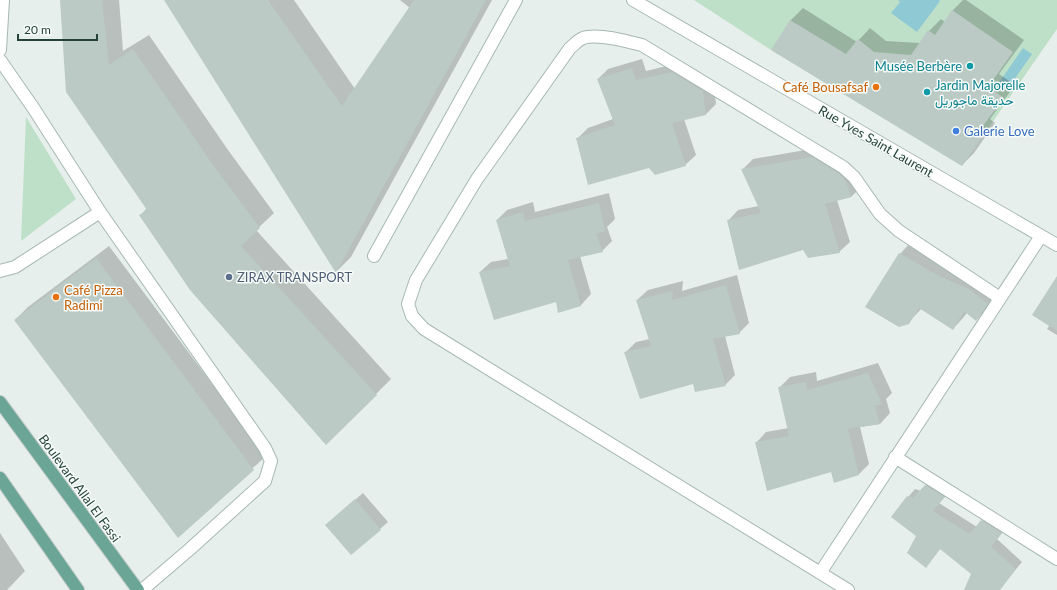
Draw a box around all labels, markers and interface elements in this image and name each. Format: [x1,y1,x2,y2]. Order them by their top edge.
scale bar [18,16,97,42]
text: 20 m [24,22,51,37]
place label: Musée Berbère [875,58,962,74]
marker: Musée Berbère [965,61,975,71]
place label: Jardin Majorelle حديقة ماجوريل [935,77,1025,109]
place label: Café Bousafsaf [782,79,868,95]
marker: Café Bousafsaf [871,82,881,92]
marker: Jardin Majorelle حديقة ماجوريل [922,87,932,97]
street label: Rue Yves Saint Laurent [816,102,936,181]
place label: Galerie Love [964,123,1035,139]
marker: Galerie Love [951,126,961,136]
place label: ZIRAX TRANSPORT [237,269,352,285]
marker: ZIRAX TRANSPORT [224,272,234,282]
place label: Café Pizza Radimi [64,282,123,313]
marker: Café Pizza Radimi [51,292,61,302]
street label: Boulevard Allal El Fassi [36,431,124,545]

